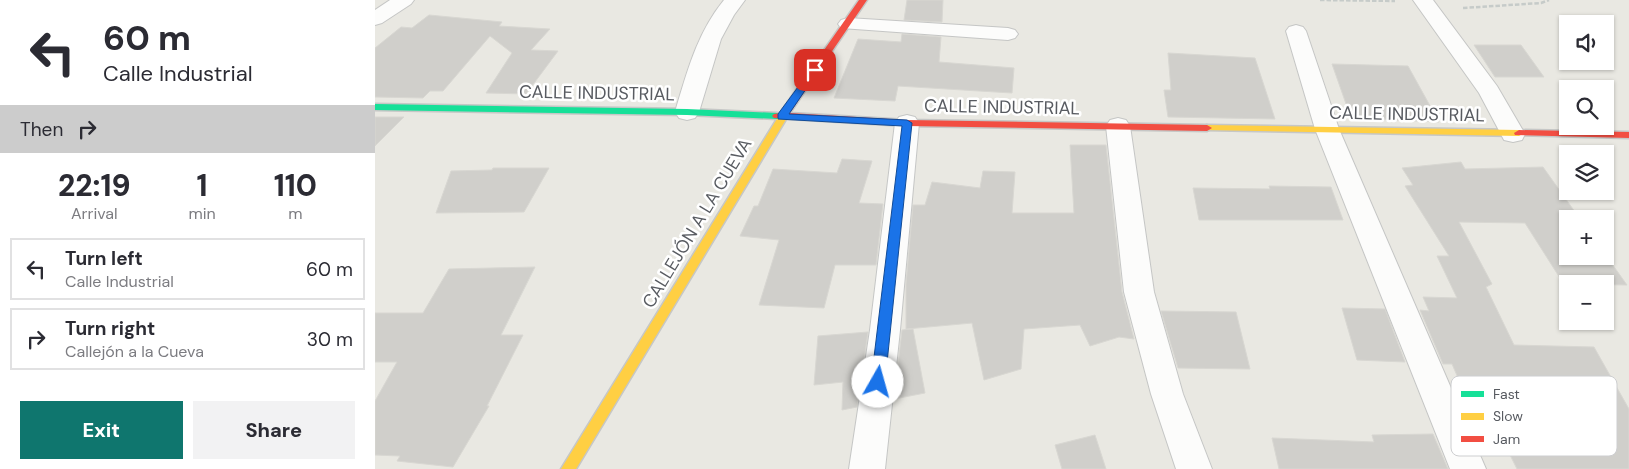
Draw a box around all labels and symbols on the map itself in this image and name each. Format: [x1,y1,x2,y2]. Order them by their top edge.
pin [794,49,836,91]
street label: CALLE INDUSTRIAL [519,80,675,106]
street label: CALLE INDUSTRIAL [924,94,1080,120]
street label: CALLE INDUSTRIAL [1329,101,1485,127]
street label: CALLEJÓN A LA CUEVA [637,134,757,312]
position arrow [851,355,903,407]
legend [1451,376,1617,456]
text: Fast [1493,385,1520,403]
text: Slow [1493,407,1523,425]
text: Jam [1493,430,1520,448]

